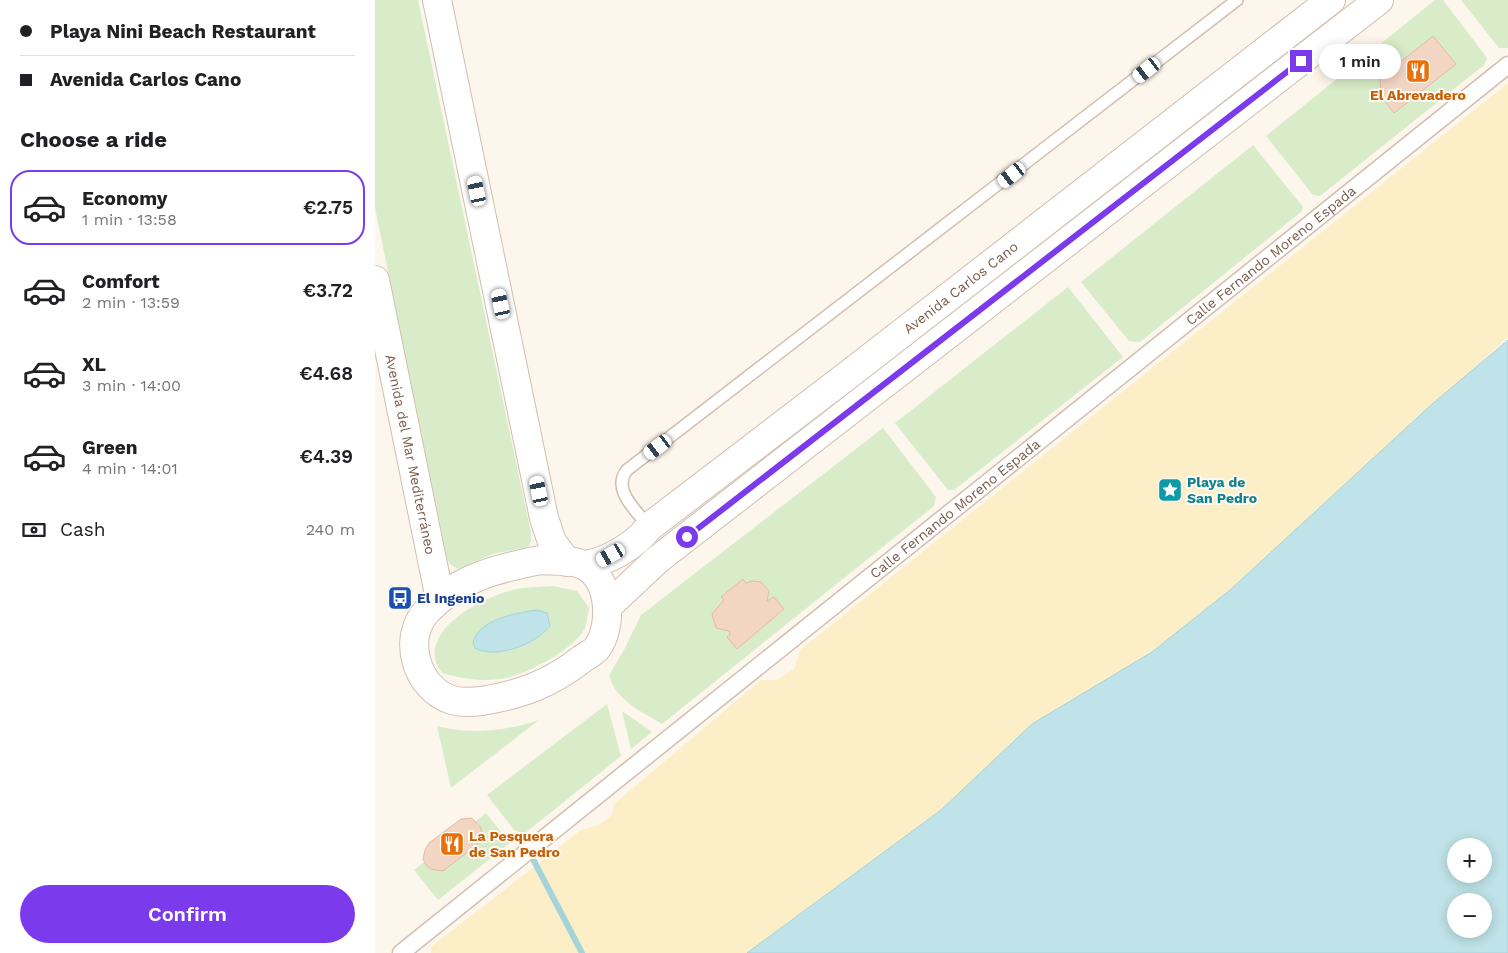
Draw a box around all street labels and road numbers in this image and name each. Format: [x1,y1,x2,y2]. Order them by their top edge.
street label: Calle Fernando Moreno Espada [1183,182,1359,328]
street label: Avenida Carlos Cano [900,238,1021,337]
street label: Avenida del Mar Mediterráneo [382,353,439,556]
street label: Calle Fernando Moreno Espada [867,436,1043,582]

